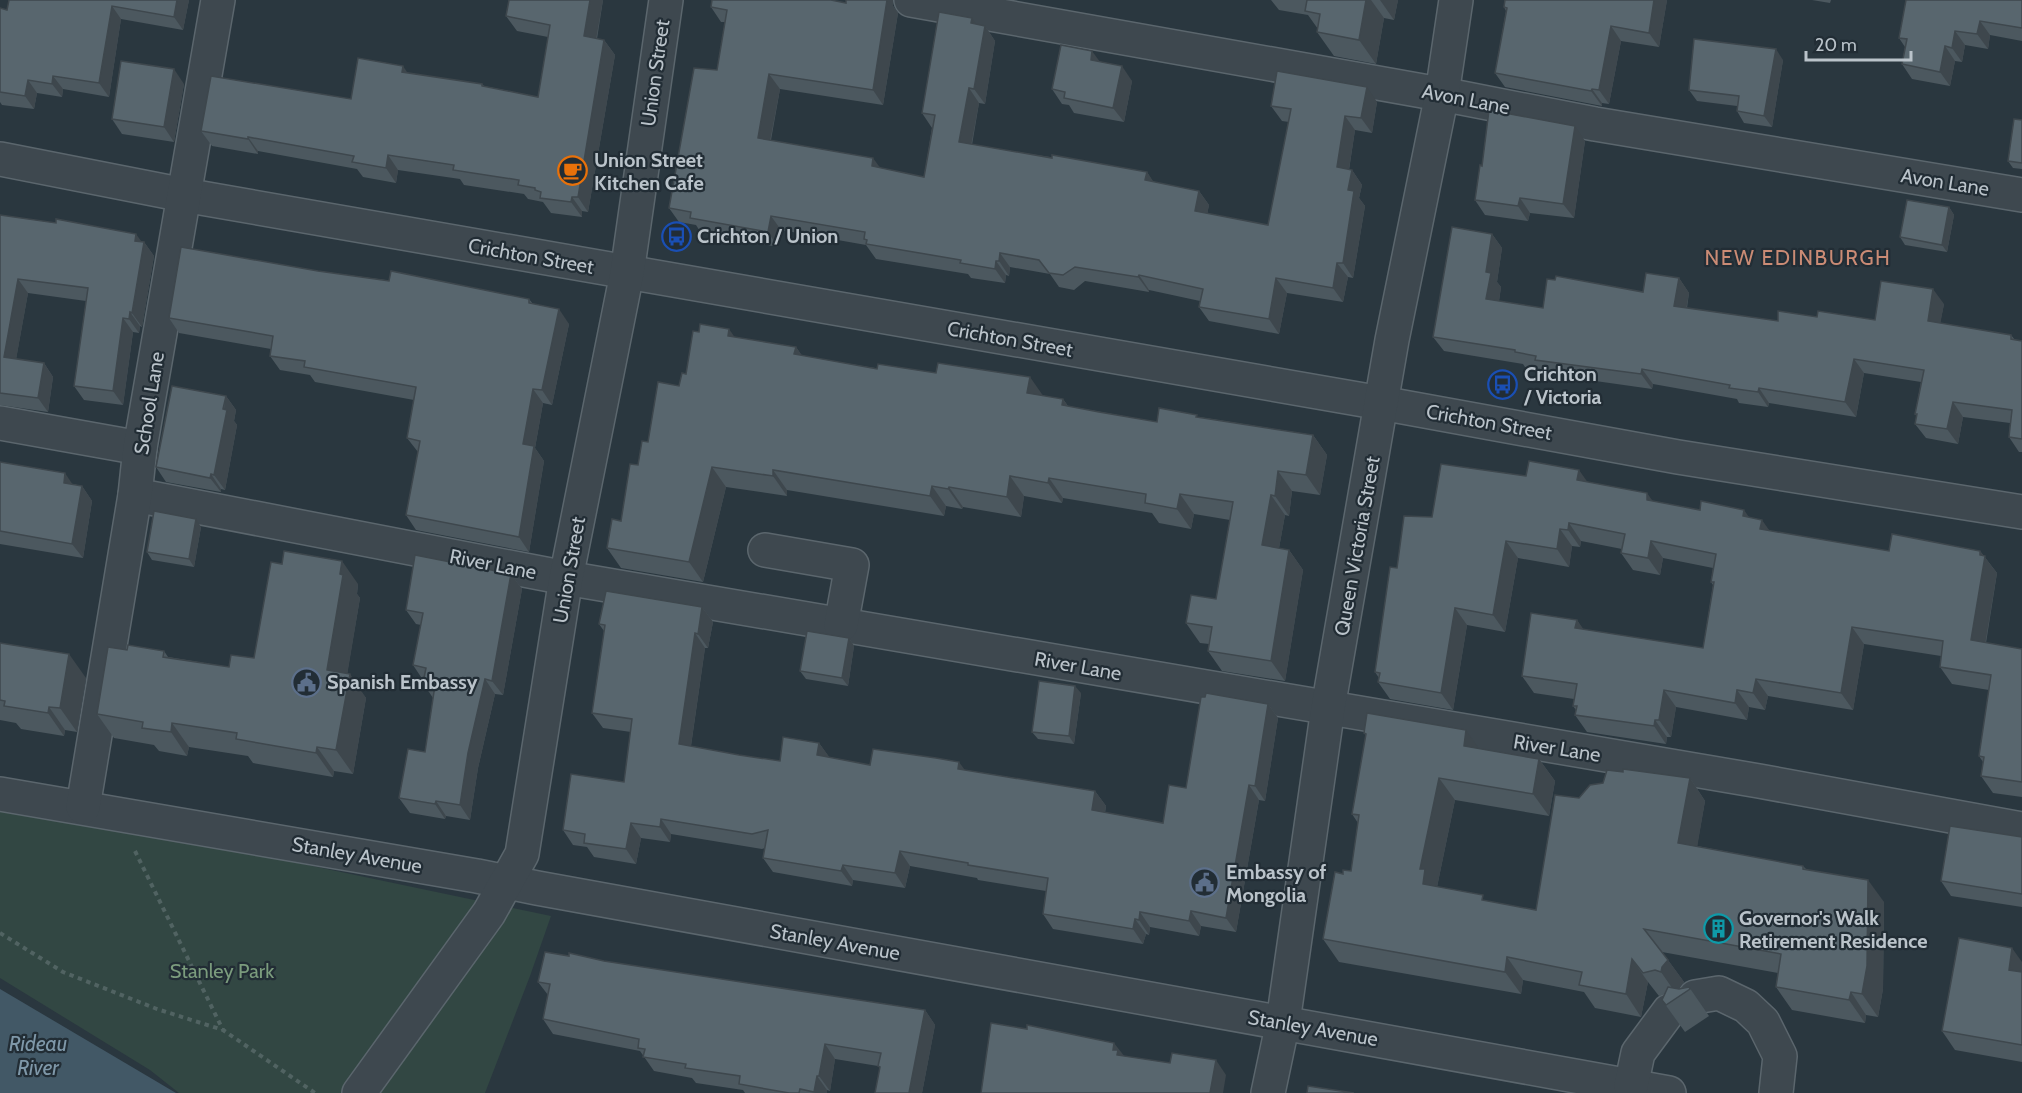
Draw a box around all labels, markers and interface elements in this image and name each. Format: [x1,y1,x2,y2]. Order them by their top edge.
street label: Union Street [636,18,674,128]
scale bar [1806,24,1911,62]
text: 20 m [1815,34,1857,56]
street label: Avon Lane [1420,79,1512,119]
place label: Union Street Kitchen Cafe [594,148,704,195]
cafe icon: Union Street Kitchen Cafe [557,155,589,187]
street label: Avon Lane [1899,163,1991,201]
bus stop icon: Crichton / Union [660,220,692,252]
place label: Crichton / Union [697,224,838,248]
street label: Crichton Street [466,233,596,279]
district label: NEW EDINBURGH [1705,245,1891,270]
street label: Crichton Street [945,316,1075,362]
street label: School Lane [129,350,169,456]
place label: Crichton / Victoria [1523,362,1602,409]
bus stop icon: Crichton / Victoria [1487,369,1519,401]
street label: Crichton Street [1424,399,1554,445]
street label: Queen Victoria Street [1329,454,1385,638]
street label: Union Street [548,515,590,625]
street label: River Lane [448,544,538,584]
street label: River Lane [1033,647,1123,685]
public building icon: Spanish Embassy [290,666,322,698]
place label: Spanish Embassy [327,670,478,694]
street label: River Lane [1512,729,1602,767]
street label: Stanley Avenue [290,832,424,878]
place label: Embassy of Mongolia [1226,860,1326,907]
public building icon: Embassy of Mongolia [1189,867,1221,899]
place label: Governor's Walk Retirement Residence [1739,906,1928,953]
building icon: Governor's Walk Retirement Residence [1702,913,1734,945]
street label: Stanley Avenue [768,919,902,965]
park label: Stanley Park [170,959,274,983]
street label: Stanley Avenue [1246,1005,1380,1051]
water label: Rideau River [9,1031,67,1080]

